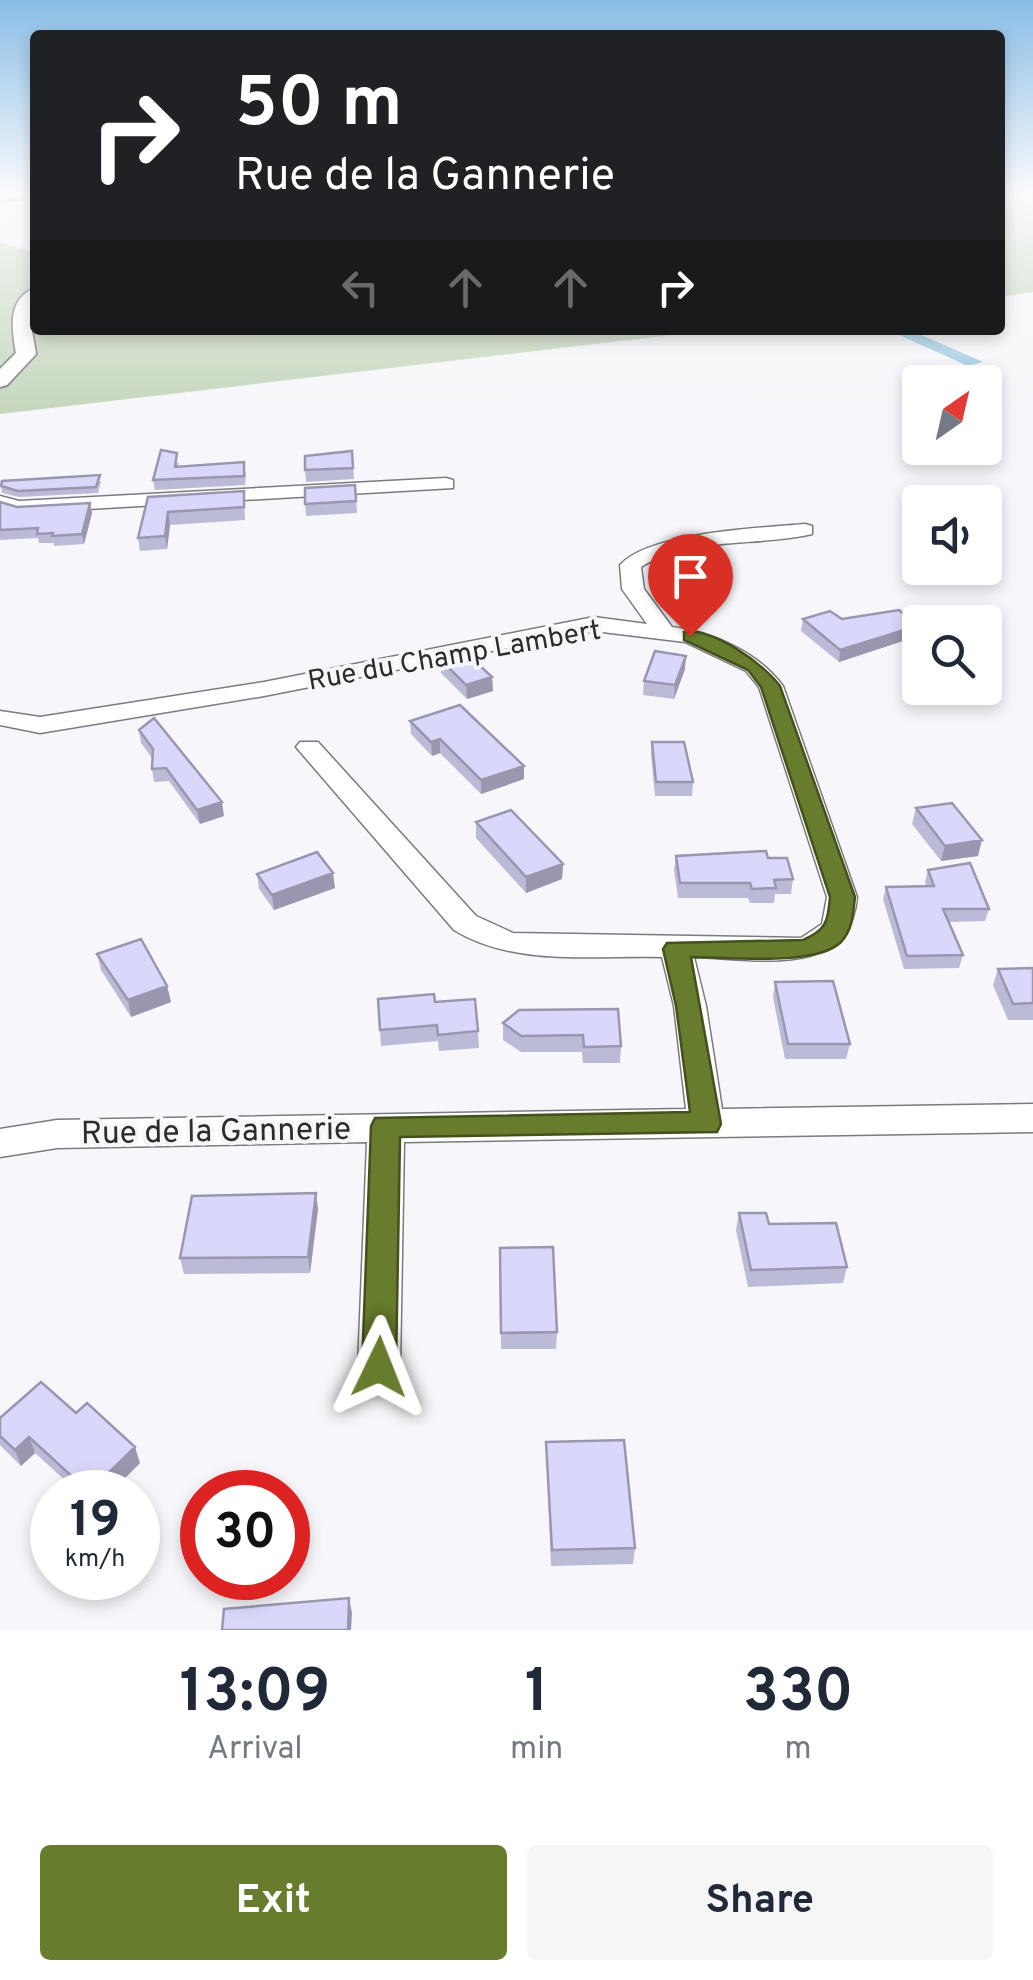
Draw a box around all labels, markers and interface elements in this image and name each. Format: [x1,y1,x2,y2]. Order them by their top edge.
text: 50 m [235,62,402,151]
icon: right [70,70,200,200]
text: Rue de la Gannerie [235,149,615,206]
icon: left [333,260,388,315]
icon: ahead [438,260,493,315]
icon: ahead [543,260,598,315]
icon: right [648,260,703,315]
north arrow [902,365,1002,465]
map controls [902,365,1002,705]
button: sound [902,485,1002,585]
pin [648,534,733,637]
icon: arrive [663,549,718,604]
button: search [902,605,1002,705]
street label: Rue du Champ Lambert [305,613,604,700]
street label: Rue de la Gannerie [81,1111,351,1155]
position arrow [327,1315,431,1419]
speed limit sign: 30 [180,1470,310,1600]
text: 19 [70,1491,120,1554]
text: km/h [65,1544,125,1576]
text: 13:09 [180,1657,330,1733]
text: 1 [525,1657,549,1733]
text: 330 [743,1657,853,1733]
text: Arrival [207,1730,303,1770]
text: min [510,1730,563,1770]
text: m [785,1730,812,1770]
button: Exit [40,1845,507,1960]
button: Share [527,1845,993,1960]

